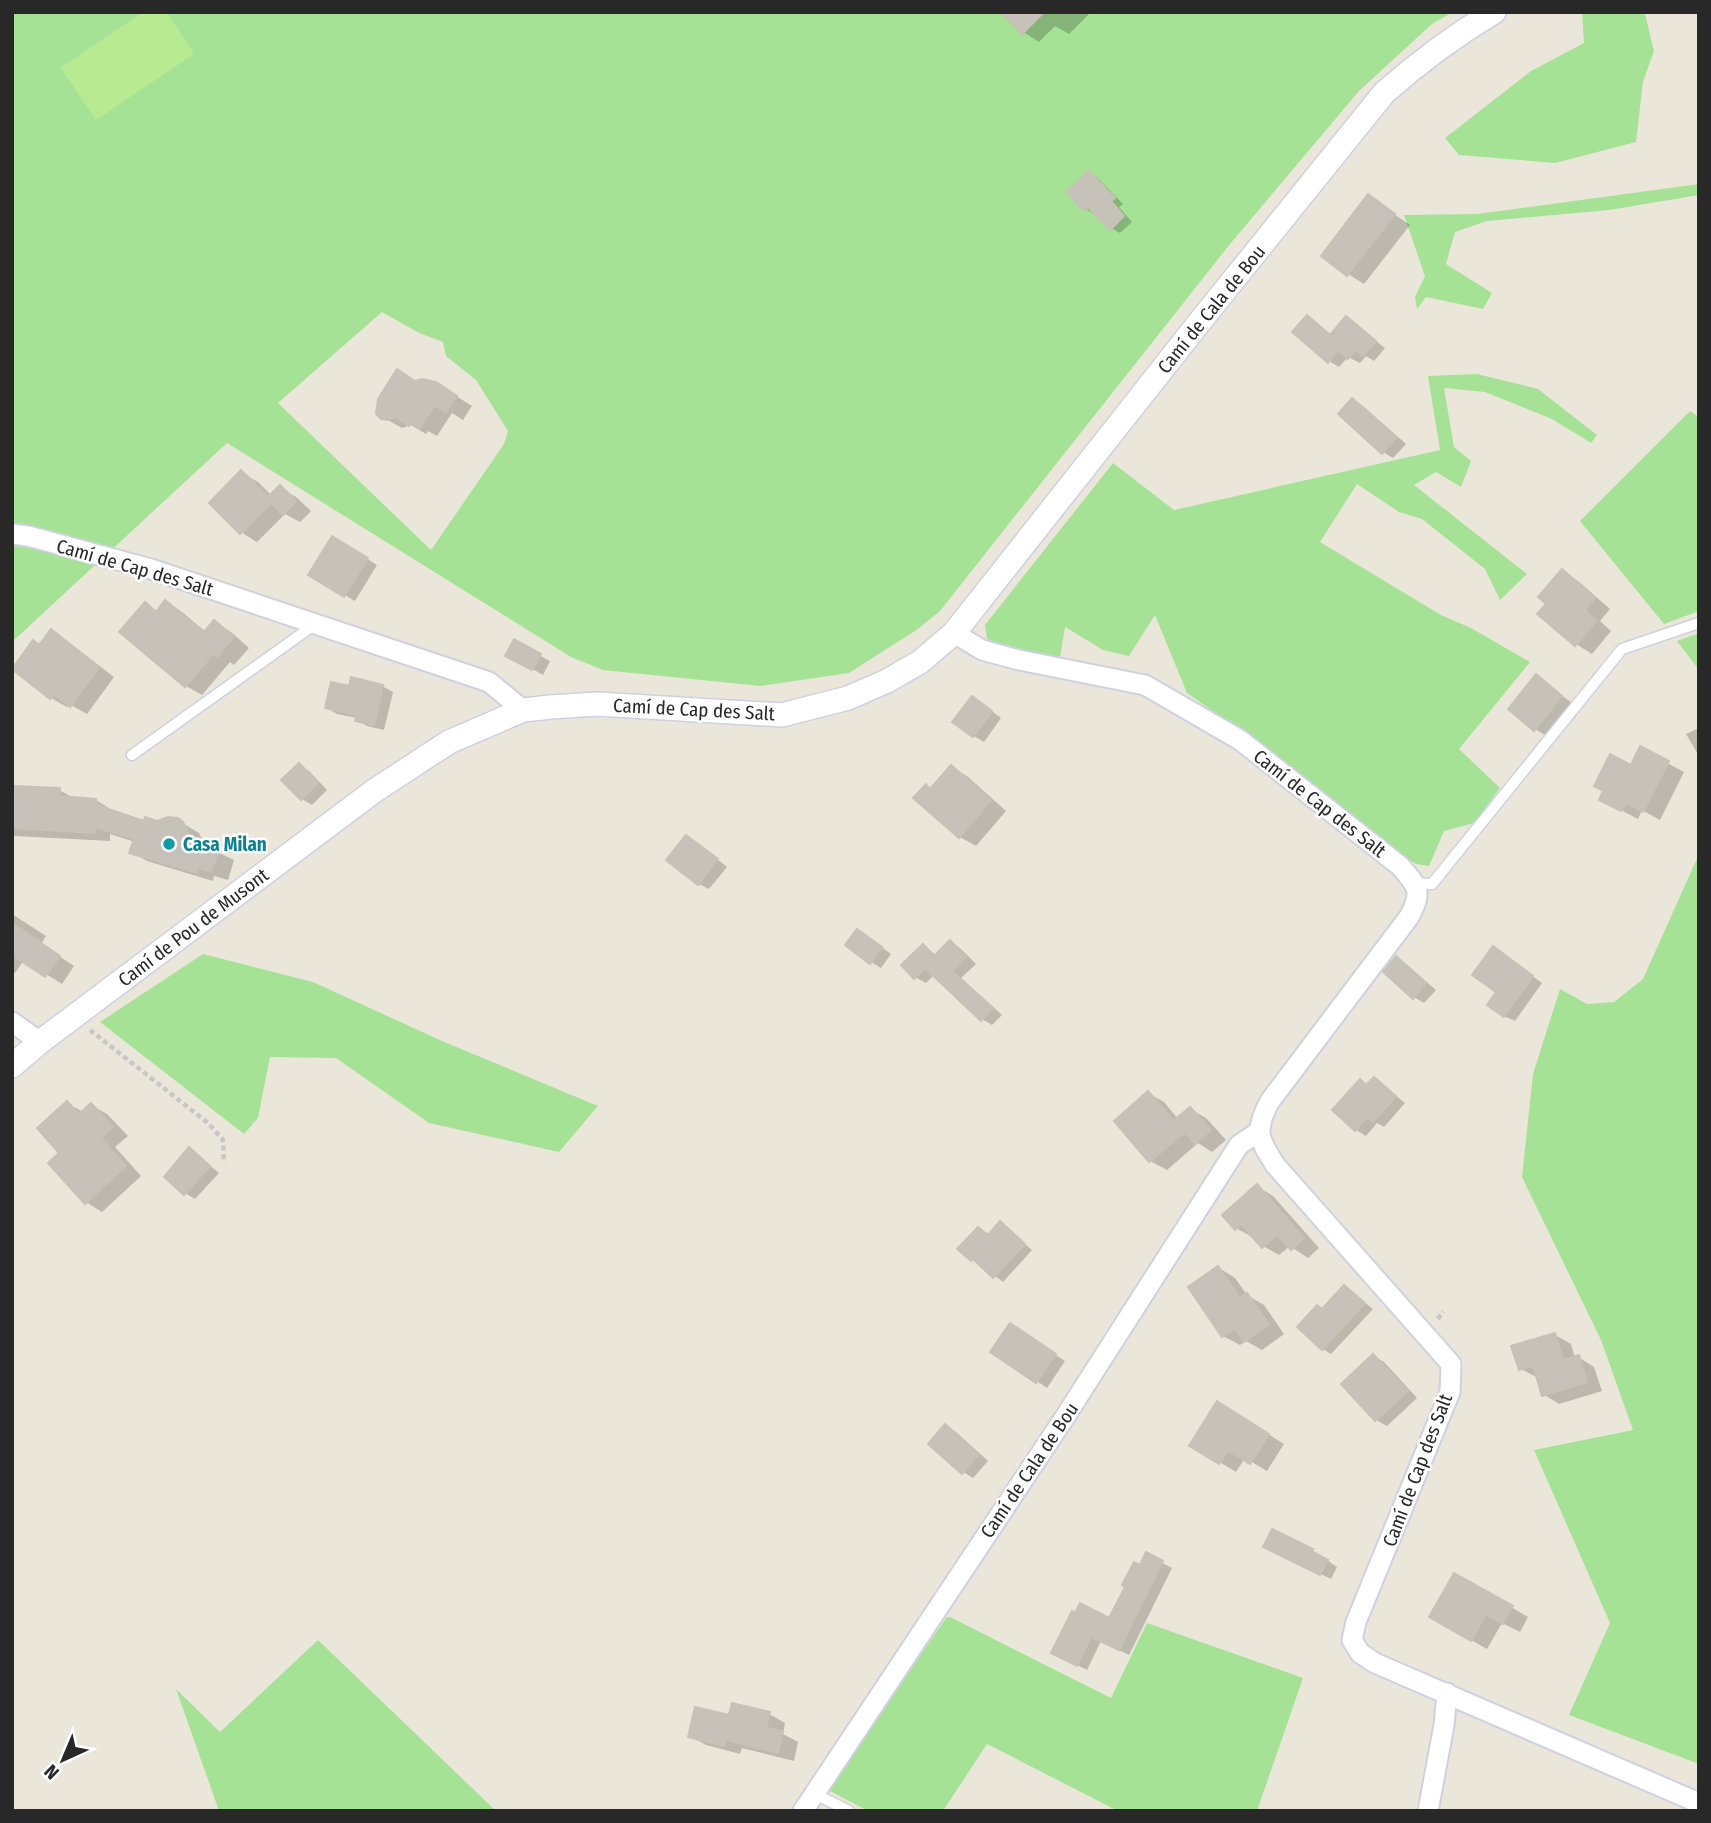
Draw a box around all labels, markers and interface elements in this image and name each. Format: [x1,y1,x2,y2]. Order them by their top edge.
street label: Camí de Cala de Bou [1153,241,1270,378]
street label: Camí de Cap des Salt [54,534,217,601]
street label: Camí de Cap des Salt [613,694,776,725]
street label: Camí de Cap des Salt [1249,744,1391,863]
place label: Casa Milan [183,833,267,856]
marker: Casa Milan [161,836,177,852]
street label: Camí de Pou de Musont [114,863,274,991]
street label: Camí de Cap des Salt [1378,1390,1458,1550]
street label: Camí de Cala de Bou [976,1398,1083,1542]
north arrow [28,1725,98,1795]
text: N [39,1760,64,1784]

